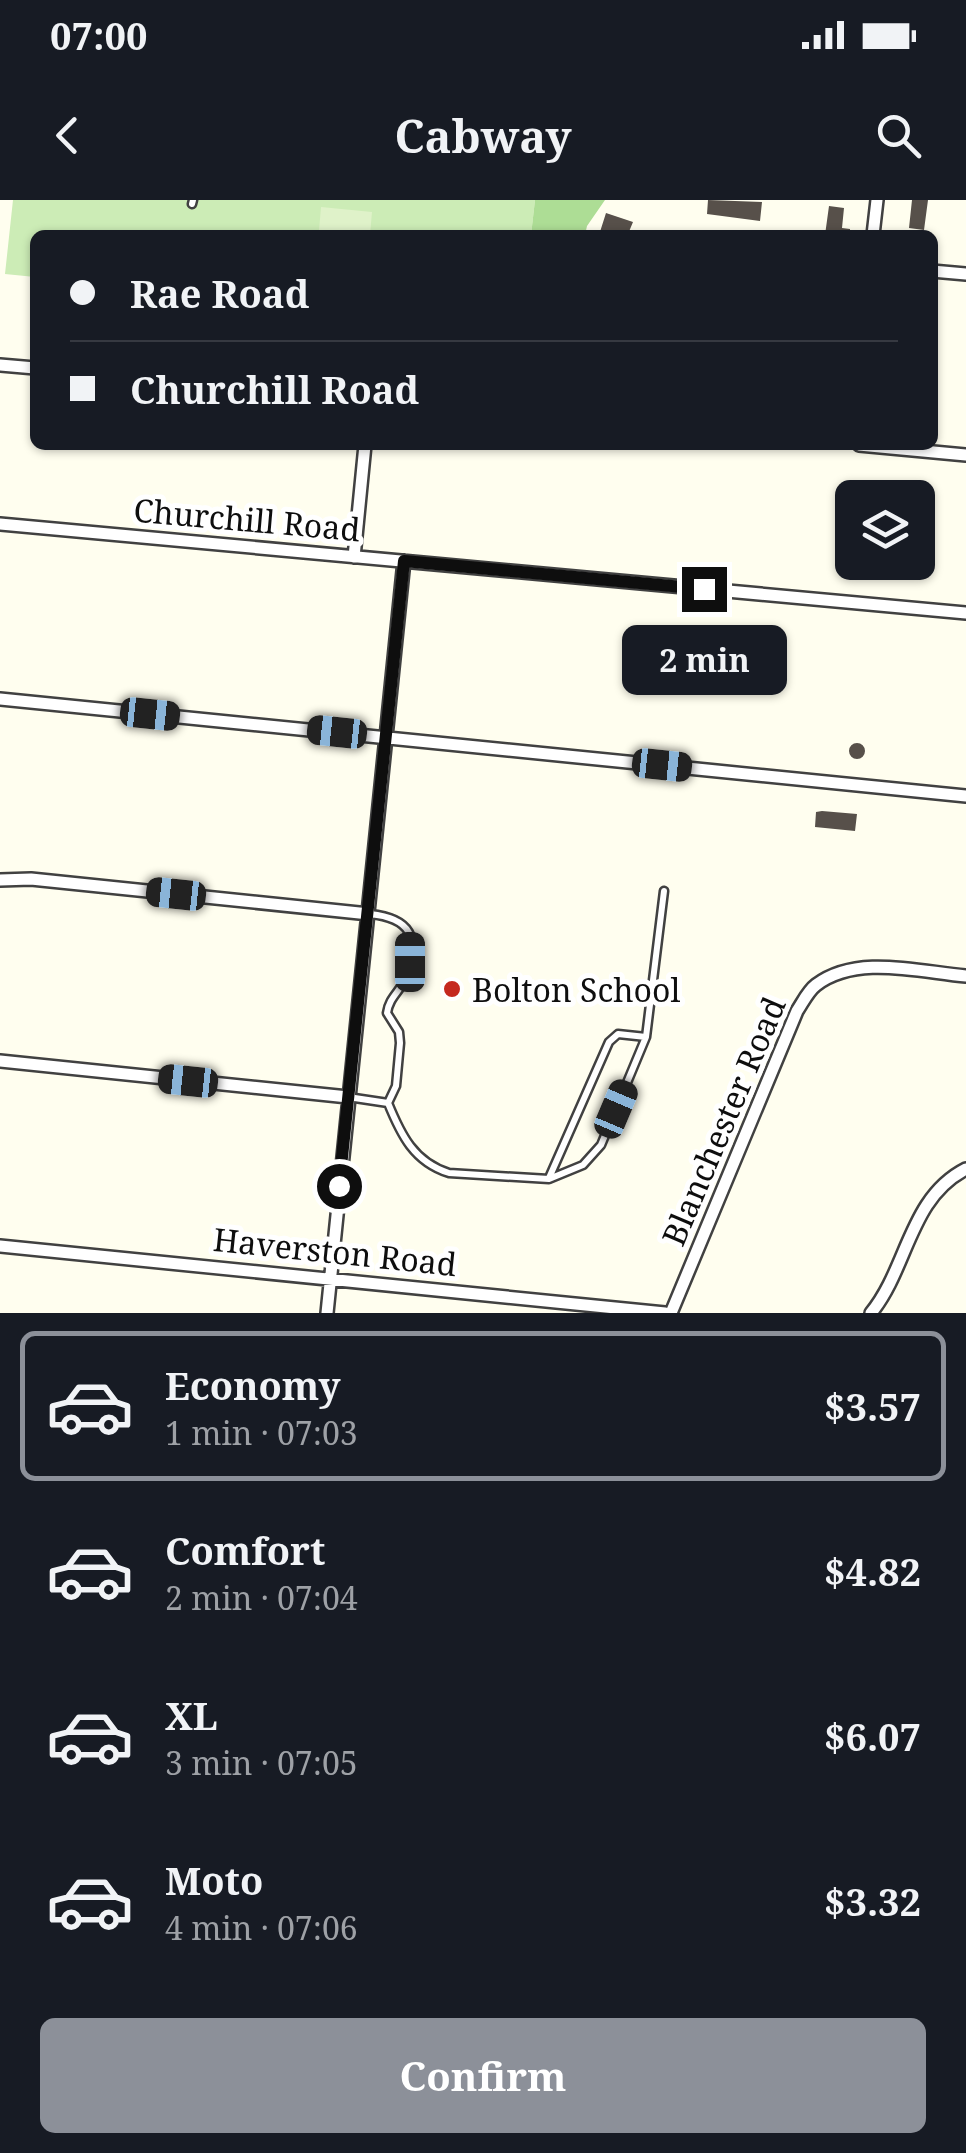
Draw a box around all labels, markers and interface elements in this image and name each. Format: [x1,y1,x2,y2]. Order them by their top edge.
text: 07:00 [50,9,147,61]
text: Cabway [395,105,572,166]
icon: back [40,108,95,163]
icon: search [871,108,926,163]
text: Rae Road [130,267,309,319]
text: Churchill Road [130,363,419,415]
map controls [835,480,935,580]
button: layers [835,480,935,580]
street label: Churchill Road [132,488,362,550]
route end [682,567,727,612]
callout: 2 min [622,624,786,694]
text: 2 min [659,638,750,681]
car [119,696,181,732]
car [306,714,368,750]
car [631,747,693,783]
car [145,876,207,912]
car [395,932,425,992]
place label: Bolton School [472,968,680,1011]
marker: Bolton School [441,978,463,1000]
street label: Blanchester Road [651,990,795,1252]
car [157,1063,219,1099]
car [590,1076,642,1142]
route start [317,1164,362,1209]
street label: Haverston Road [211,1217,459,1285]
text: Economy [165,1359,341,1411]
icon: car [45,1361,135,1451]
text: $3.57 [824,1380,921,1432]
text: 1 min · 07:03 [165,1411,358,1454]
text: Comfort [165,1524,325,1576]
icon: car [45,1526,135,1616]
text: $4.82 [824,1545,921,1597]
text: 2 min · 07:04 [165,1576,358,1619]
text: XL [165,1689,218,1741]
icon: car [45,1691,135,1781]
text: $6.07 [824,1710,921,1762]
text: 3 min · 07:05 [165,1741,358,1784]
text: Moto [165,1854,263,1906]
icon: car [45,1856,135,1946]
text: $3.32 [824,1875,921,1927]
text: 4 min · 07:06 [165,1906,358,1949]
button: Confirm [40,2018,926,2133]

